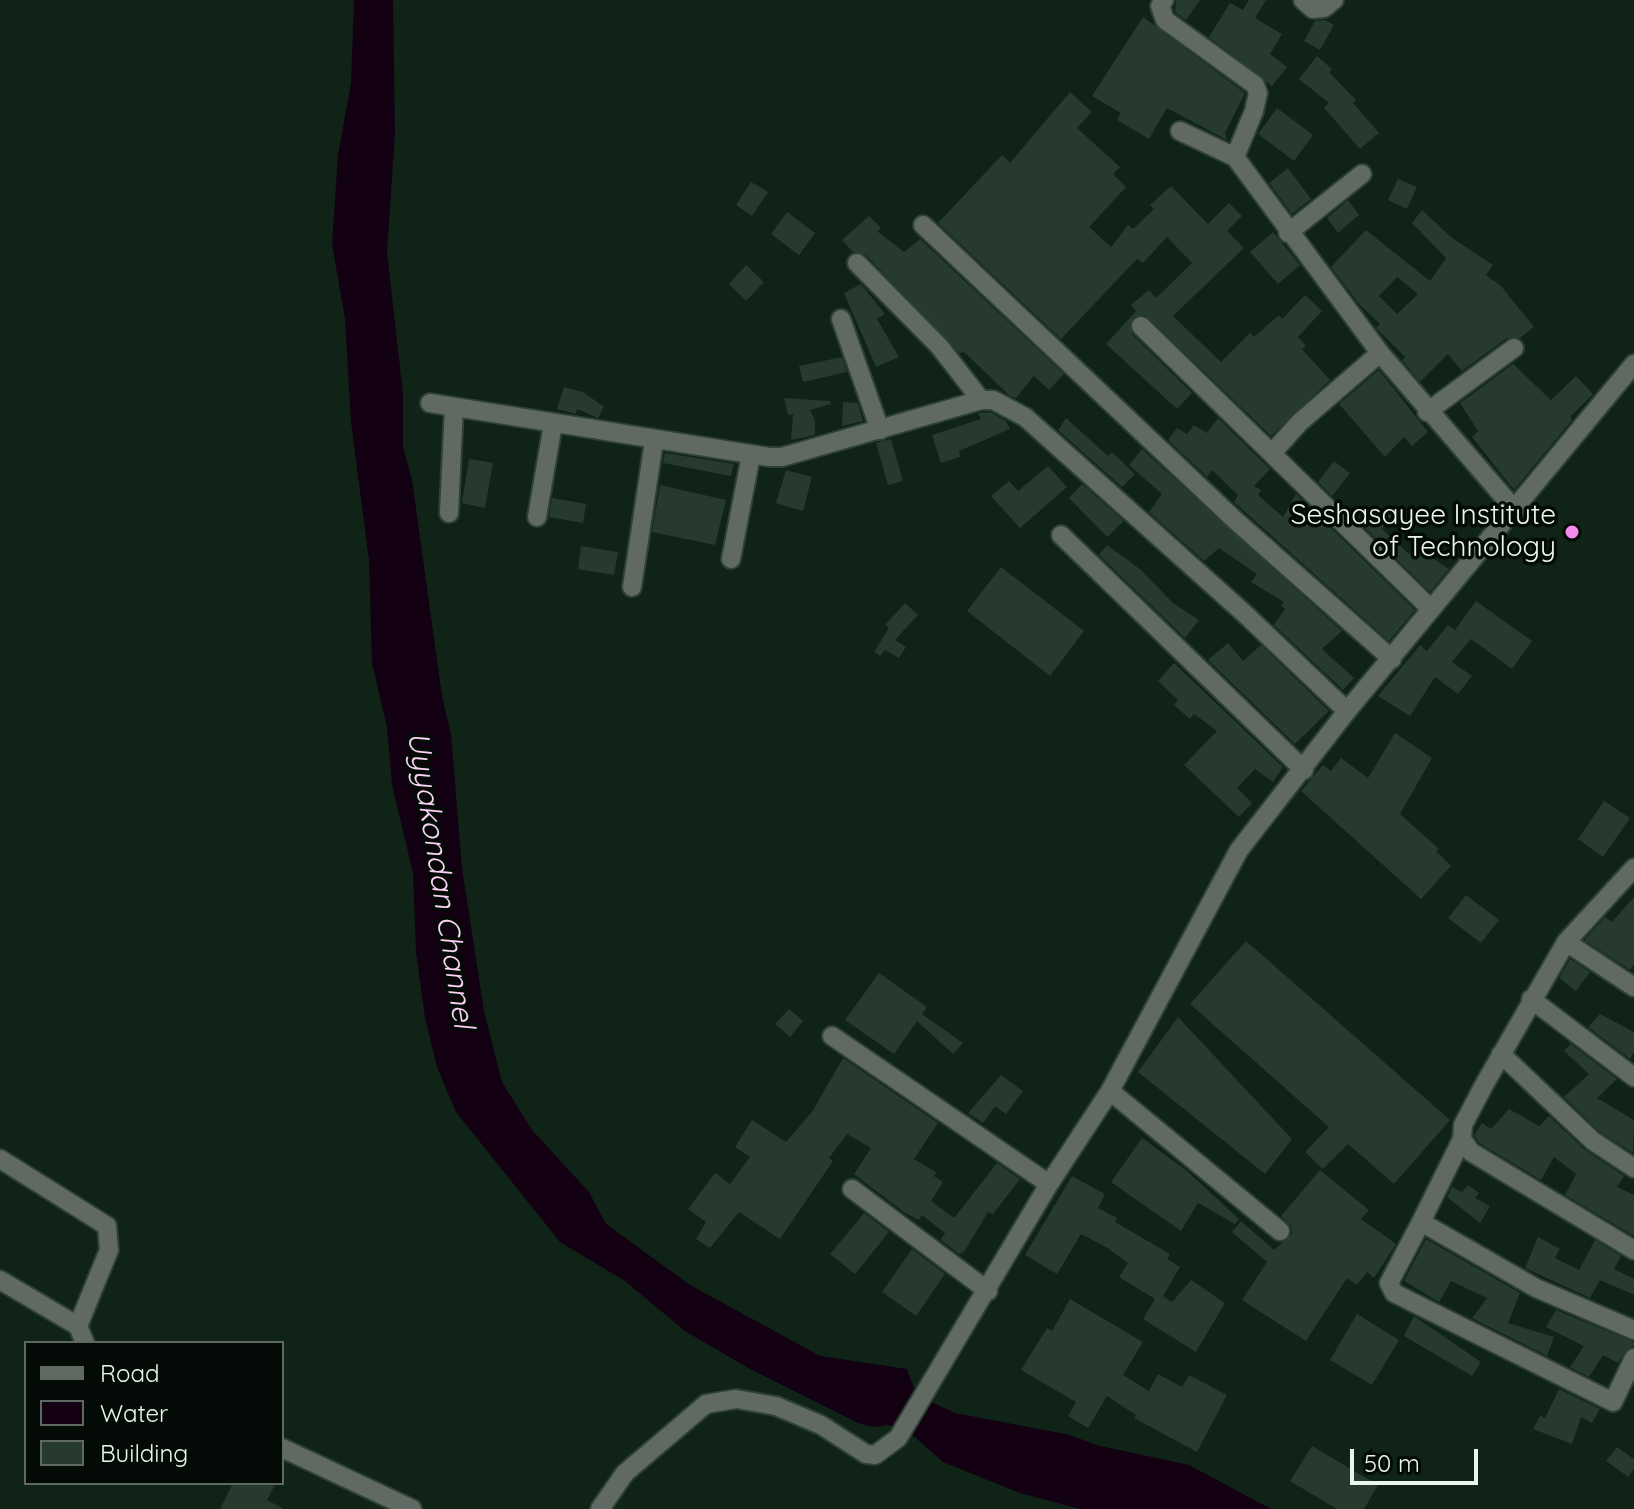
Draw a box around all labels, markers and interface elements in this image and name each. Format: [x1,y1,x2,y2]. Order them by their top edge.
place label: Seshasayee Institute of Technology [1291,499,1556,565]
marker: Seshasayee Institute of Technology [1563,523,1581,541]
water label: Uyyakondan Channel [399,729,481,1031]
legend [24,1341,284,1485]
text: Road [100,1358,160,1388]
text: Water [100,1398,168,1428]
scale bar [1354,1433,1482,1483]
text: Building [100,1438,188,1468]
text: 50 m [1364,1448,1420,1478]

